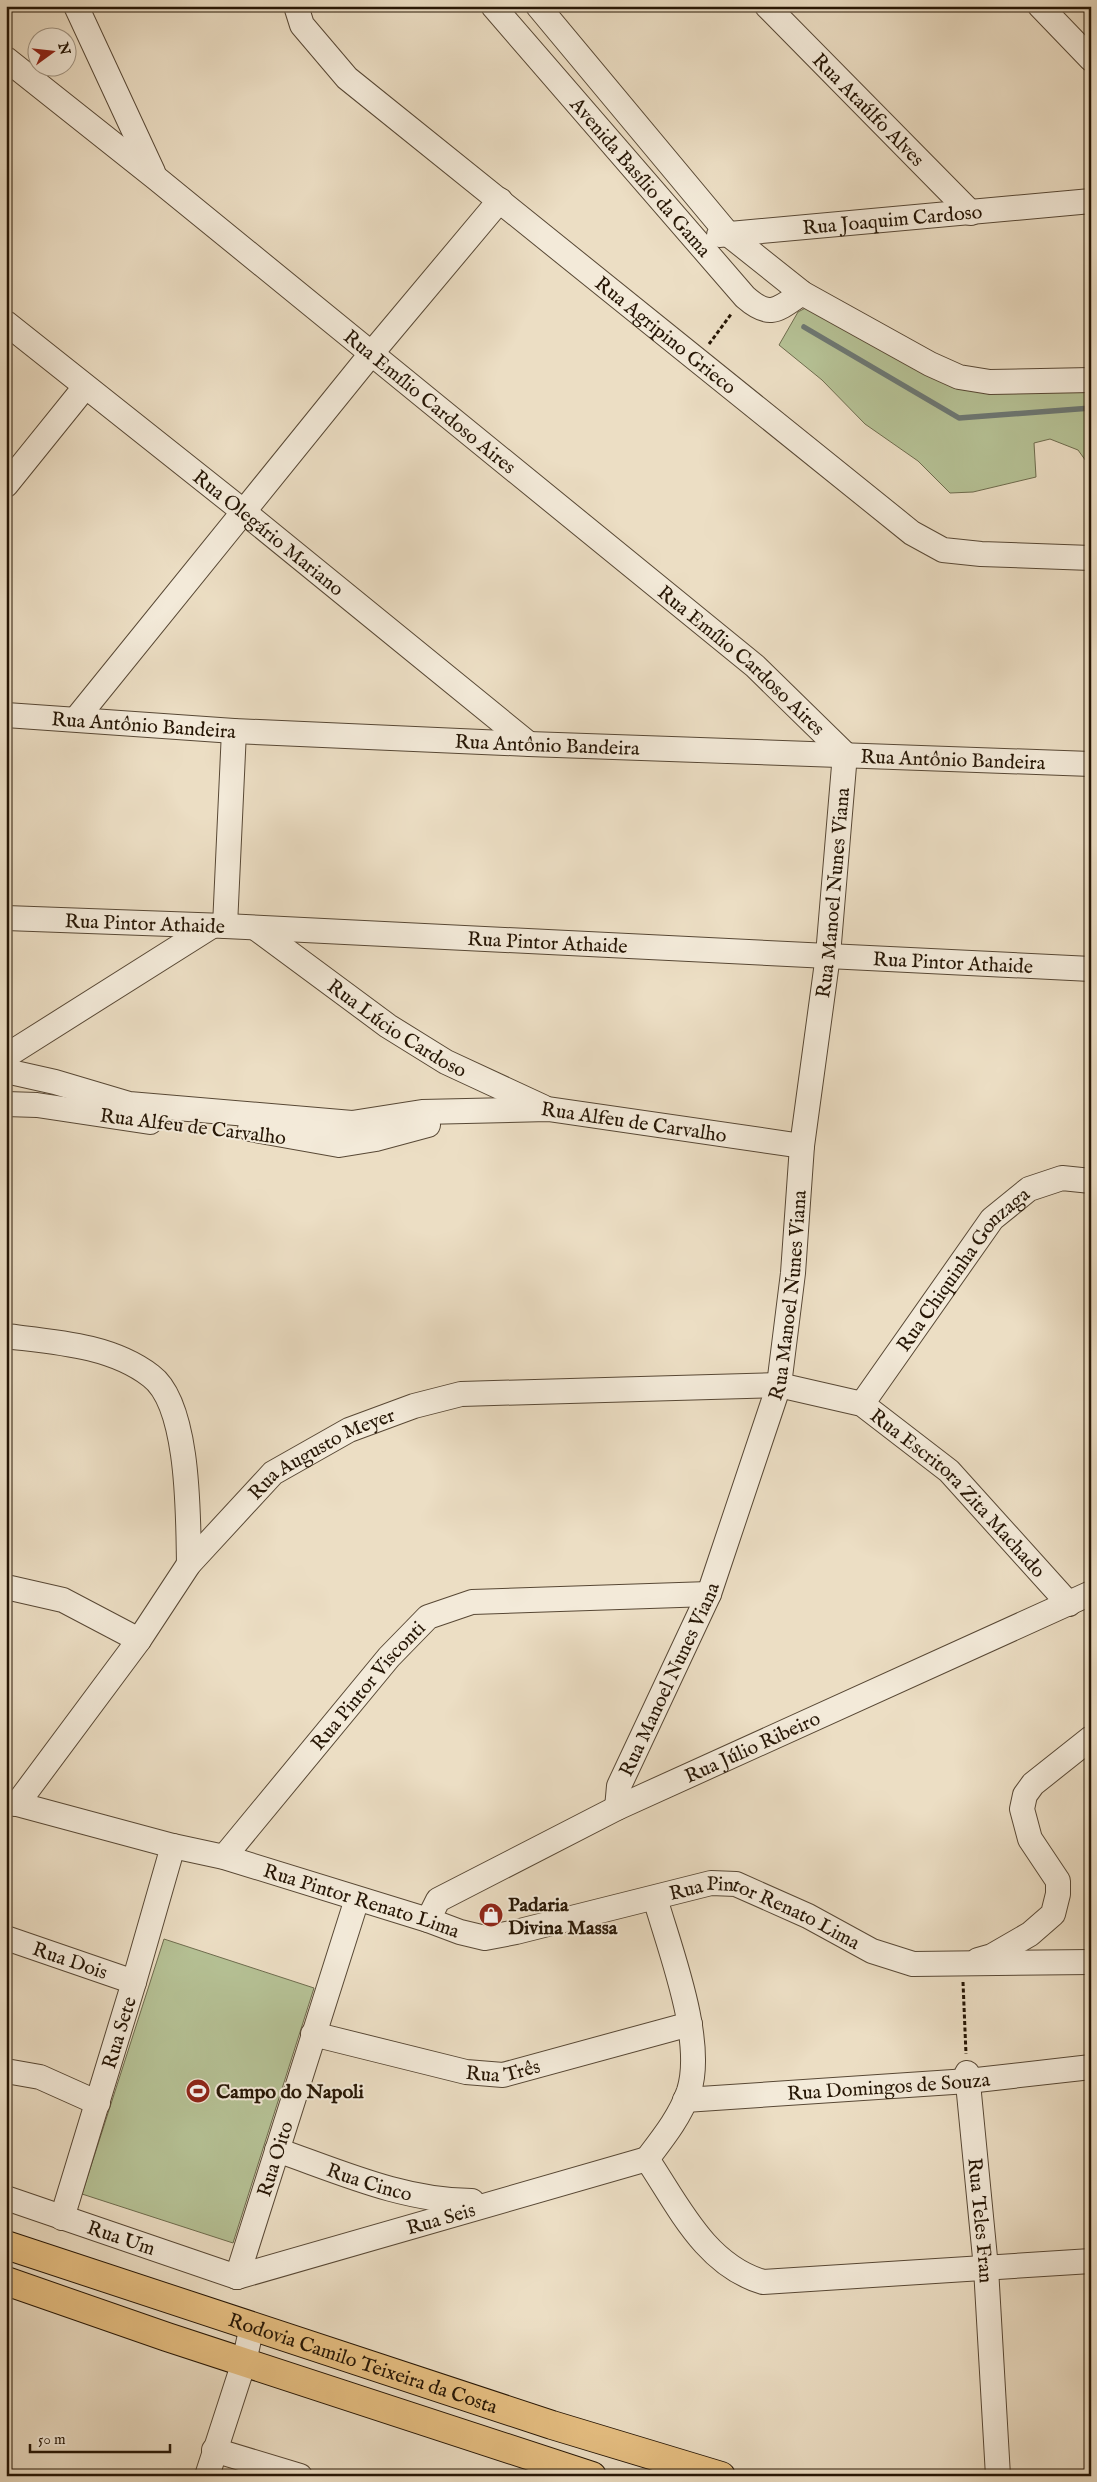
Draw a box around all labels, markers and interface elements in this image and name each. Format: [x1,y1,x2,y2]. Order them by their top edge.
north arrow [28,28,78,78]
text: N [53,40,74,57]
street label: Rua Ataúlfo Alves [806,48,929,172]
street label: Avenida Basílio da Gama [563,92,716,263]
street label: Rua Joaquim Cardoso [801,200,984,241]
street label: Rua Agripino Grieco [589,272,741,401]
street label: Rua Emílio Cardoso Aires [338,325,521,480]
street label: Rua Olegário Mariano [187,465,349,602]
street label: Rua Emílio Cardoso Aires [652,581,830,741]
street label: Rua Antônio Bandeira [50,707,237,745]
street label: Rua Antônio Bandeira [454,730,640,762]
street label: Rua Antônio Bandeira [860,745,1046,776]
street label: Rua Manoel Nunes Viana [811,786,856,1000]
street label: Rua Pintor Athaide [64,909,225,940]
street label: Rua Pintor Athaide [467,927,628,960]
street label: Rua Pintor Athaide [872,947,1033,980]
street label: Rua Lúcio Cardoso [322,974,470,1084]
street label: Rua Alfeu de Carvalho [539,1097,729,1149]
street label: Rua Alfeu de Carvalho [98,1104,288,1151]
street label: Rua Chiquinha Gonzaga [892,1182,1036,1357]
street label: Rua Manoel Nunes Viana [764,1189,813,1404]
street label: Rua Augusto Meyer [244,1403,399,1506]
street label: Rua Escritora Zita Machado [865,1404,1050,1584]
street label: Rua Manoel Nunes Viana [614,1579,726,1781]
street label: Rua Pintor Visconti [306,1616,431,1756]
street label: Rua Júlio Ribeiro [681,1706,825,1790]
street label: Rua Pintor Renato Lima [260,1859,463,1945]
street label: Rua Pintor Renato Lima [667,1872,864,1956]
place label: Padaria Divina Massa [508,1893,618,1941]
shop icon: Padaria Divina Massa [478,1902,504,1928]
street label: Rua Dois [29,1937,111,1986]
street label: Rua Sete [97,1994,143,2072]
street label: Rua Três [465,2054,543,2089]
street label: Rua Domingos de Souza [786,2068,992,2107]
sports icon: Campo do Napoli [185,2078,211,2104]
place label: Campo do Napoli [216,2080,365,2105]
street label: Rua Oito [252,2118,300,2200]
street label: Rua Teles Fran [961,2157,998,2284]
street label: Rua Cinco [323,2158,415,2208]
street label: Rua Seis [404,2198,478,2242]
street label: Rua Um [84,2216,158,2262]
street label: Rodovia Camilo Teixeira da Costa [225,2308,501,2420]
scale bar [30,2422,170,2454]
text: 50 m [38,2430,66,2449]

